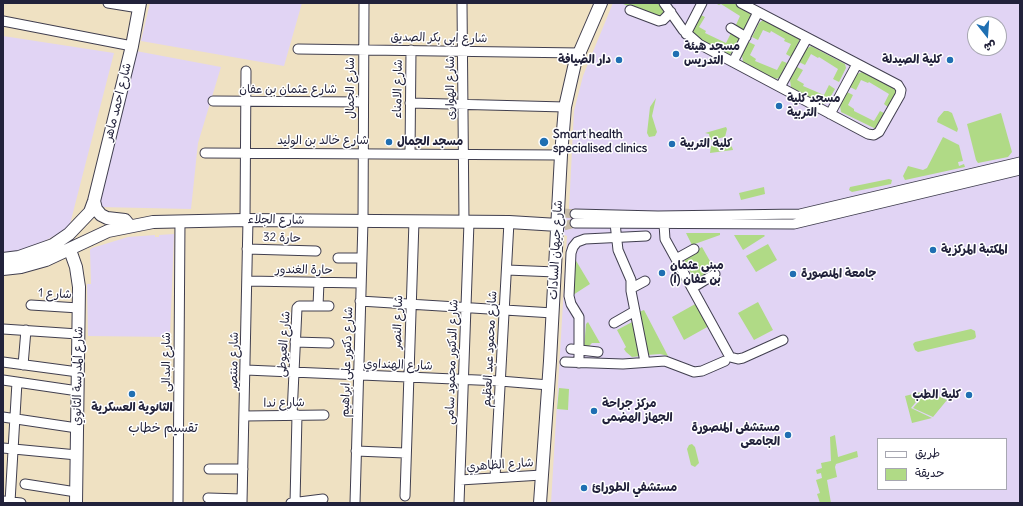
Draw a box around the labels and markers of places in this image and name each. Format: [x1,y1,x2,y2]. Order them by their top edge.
place label: مسجد هيئة التدريس [684,40,740,68]
marker: مسجد هيئة التدريس [671,49,681,59]
place label: دار الضيافة [558,53,611,67]
place label: كلية الصيدلة [882,53,942,67]
marker: دار الضيافة [614,55,624,65]
marker: كلية الصيدلة [945,55,955,65]
place label: مسجد كلية التربية [787,92,840,120]
marker: مسجد كلية التربية [774,101,784,111]
place label: Smart health specialised clinics [553,128,647,156]
place label: مسجد الجمال [397,135,463,149]
marker: Smart health specialised clinics [538,136,550,148]
marker: مسجد الجمال [384,137,394,147]
place label: كلية التربية [680,137,732,151]
marker: كلية التربية [667,139,677,149]
place label: المكتبة المركزية [941,243,1008,257]
marker: المكتبة المركزية [928,245,938,255]
place label: مبنى عثمان بن عفان (أ) [670,259,724,287]
place label: جامعة المنصورة [801,267,876,281]
marker: مبنى عثمان بن عفان (أ) [657,268,667,278]
marker: جامعة المنصورة [788,269,798,279]
place label: كلية الطب [912,388,961,402]
marker: الثانوية العسكرية [127,389,137,399]
marker: كلية الطب [964,390,974,400]
place label: مركز جراحة الجهاز الهضمى [602,397,672,425]
place label: الثانوية العسكرية [91,401,173,415]
marker: مركز جراحة الجهاز الهضمى [589,406,599,416]
place label: مستشفى المنصورة الجامعى [692,421,780,449]
marker: مستشفى المنصورة الجامعى [783,430,793,440]
place label: مستشفي الطورائ [592,481,677,495]
marker: مستشفي الطورائ [579,483,589,493]

